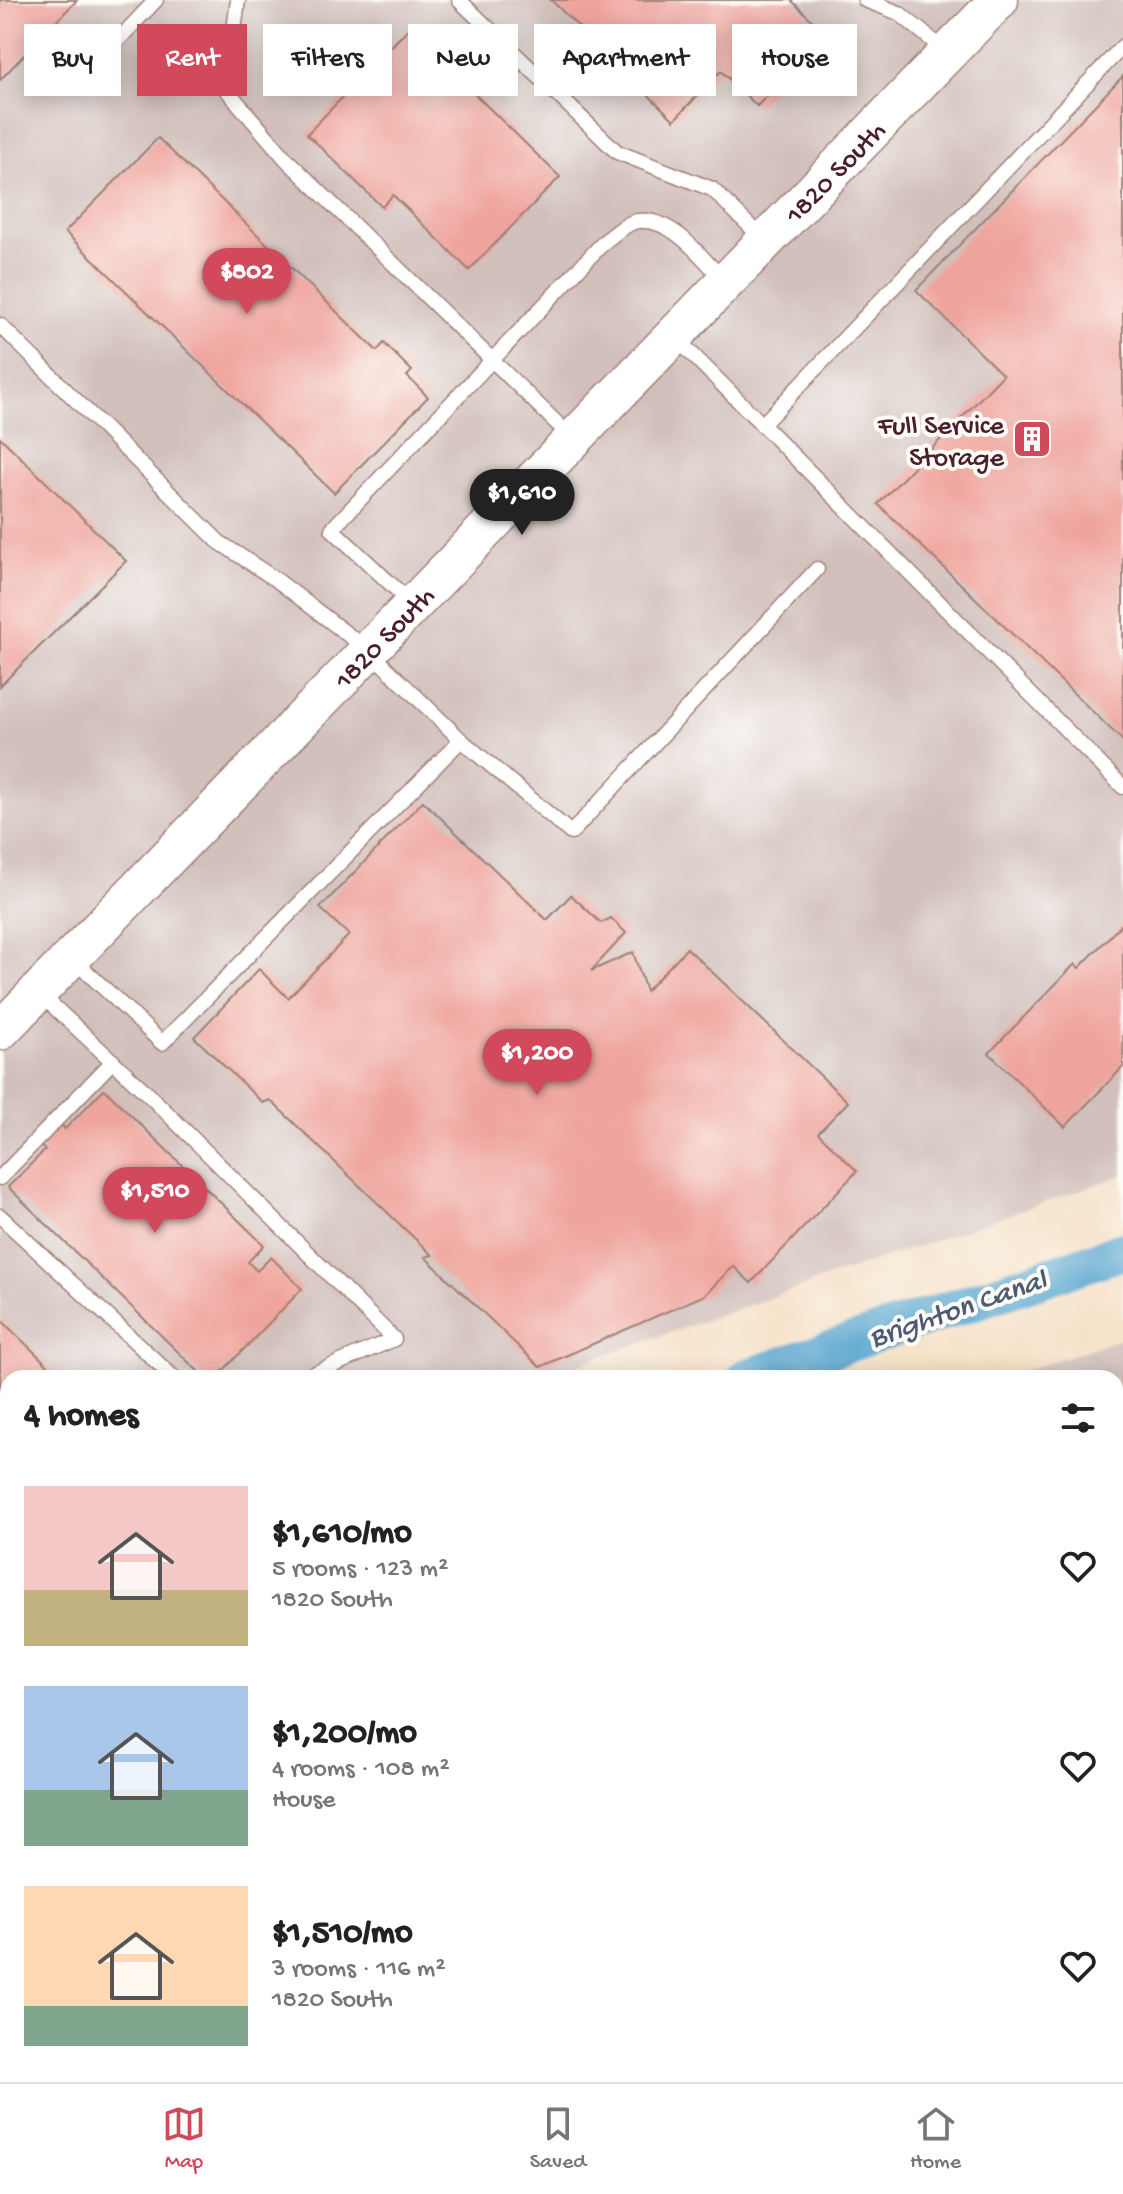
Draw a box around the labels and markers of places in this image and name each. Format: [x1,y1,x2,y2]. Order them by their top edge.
pin: $802 [200,248,294,316]
place label: Full Service Storage [877,411,1005,476]
building icon: Full Service Storage [1011,418,1053,460]
pin: $1,610 [457,469,587,537]
pin: $1,200 [472,1029,602,1097]
pin: $1,510 [90,1167,220,1235]

